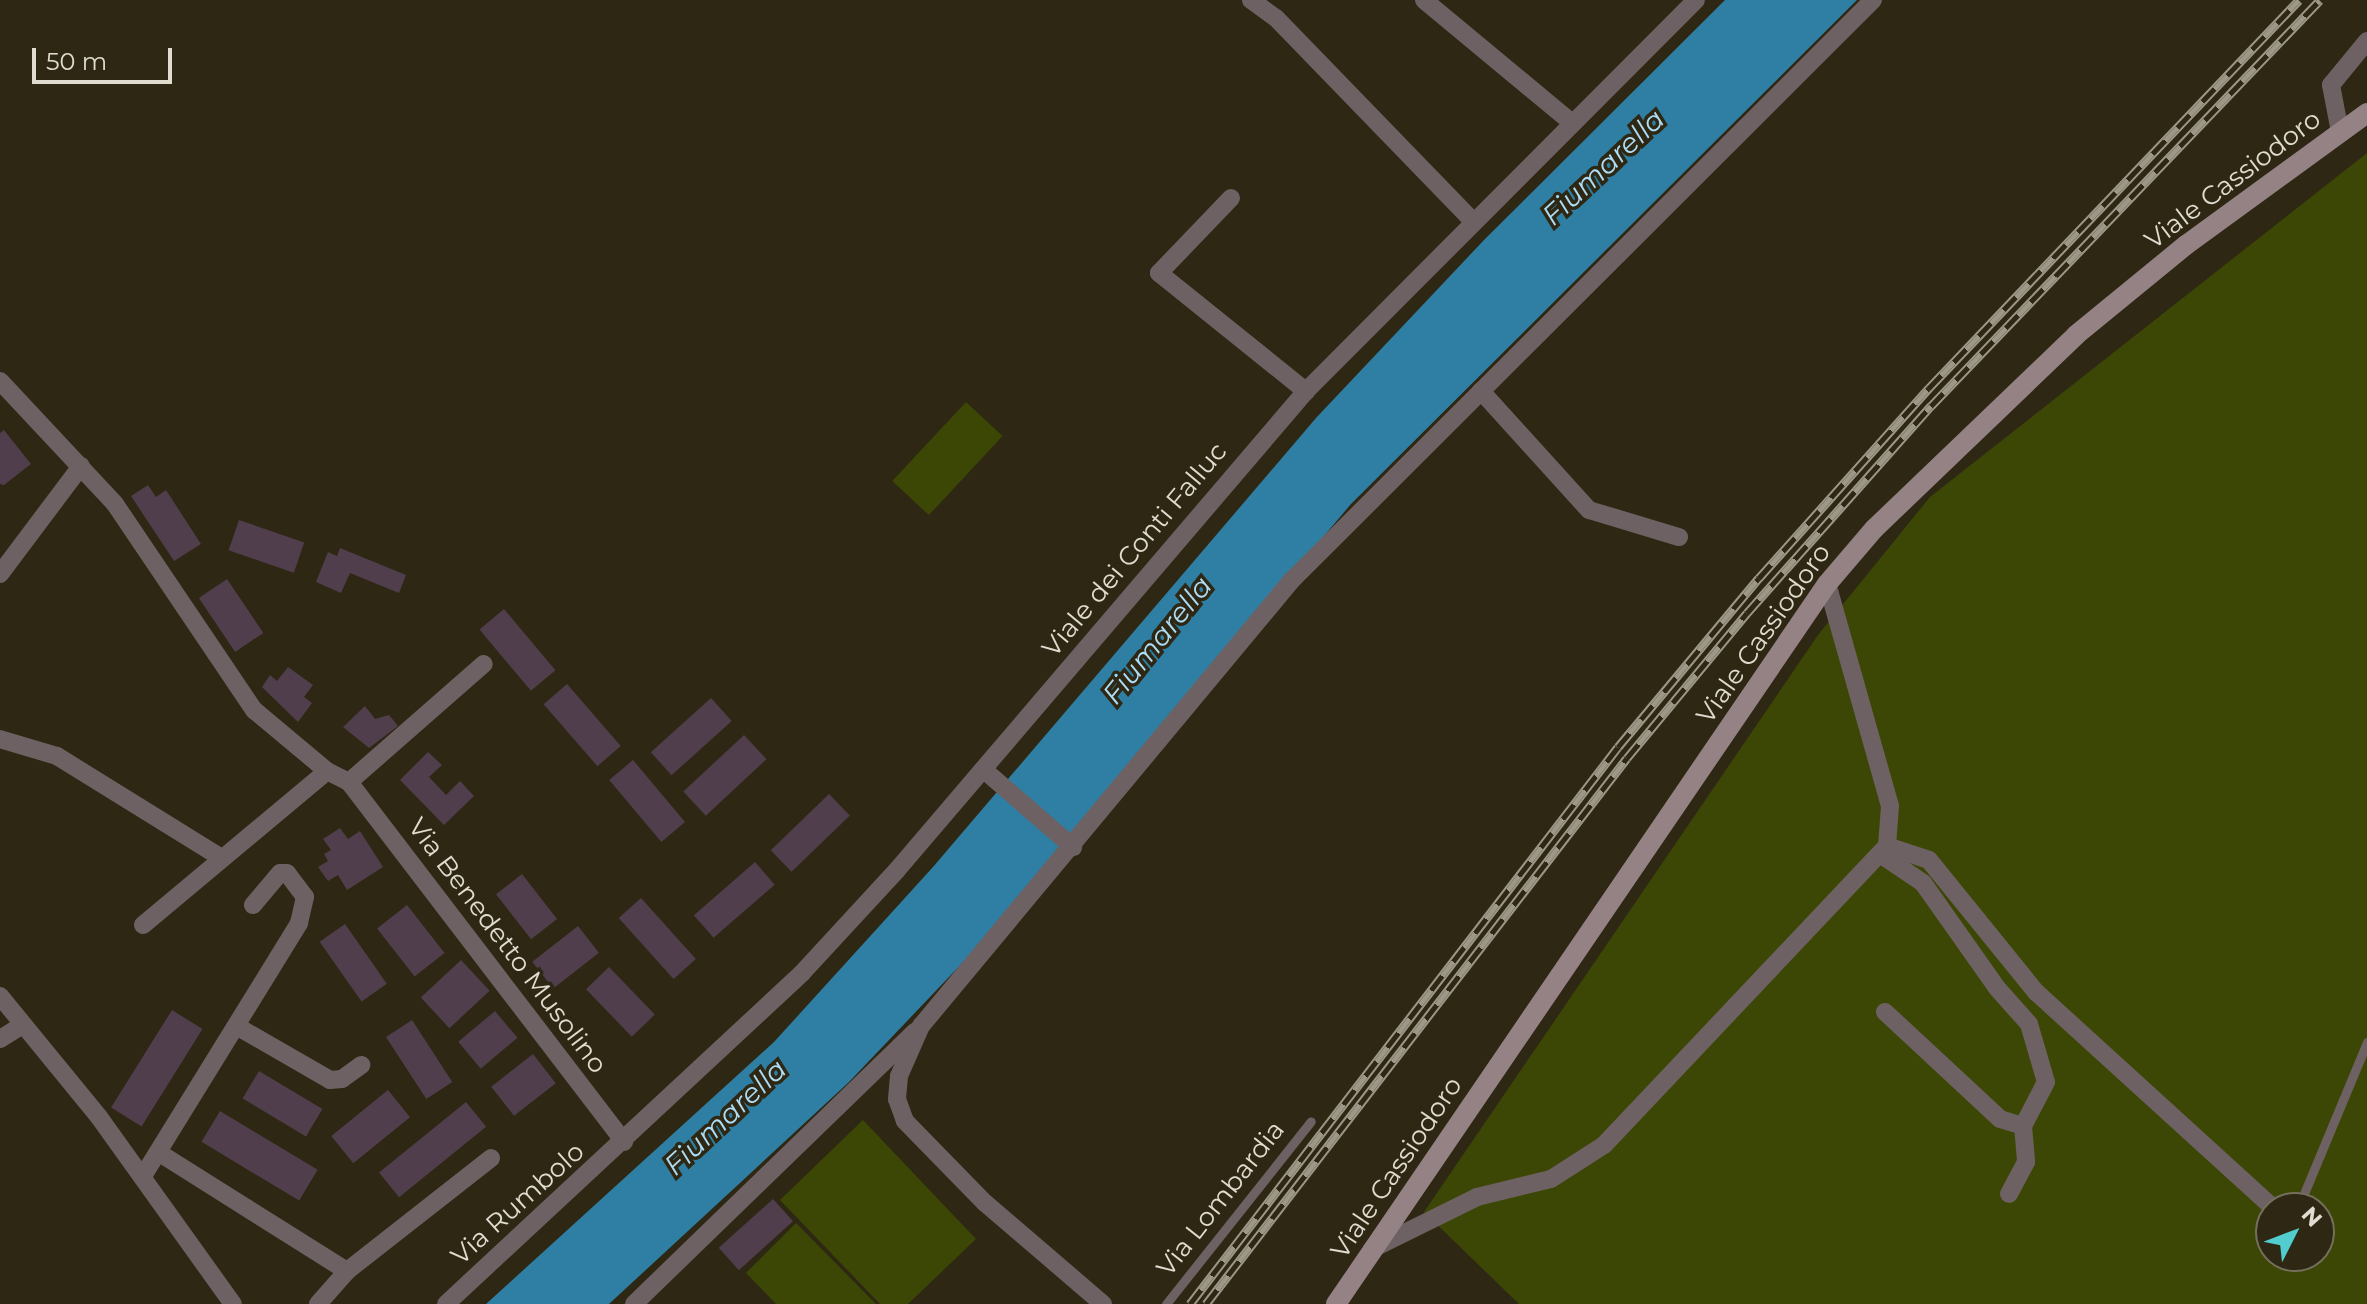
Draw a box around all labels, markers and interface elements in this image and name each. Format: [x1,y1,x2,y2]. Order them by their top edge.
scale bar [36,32,176,82]
text: 50 m [46,47,107,76]
water label: Fiumarella [1535,102,1671,232]
street label: Viale Cassiodoro [2139,104,2327,256]
street label: Viale dei Conti Falluc [1036,437,1234,663]
street label: Viale Cassiodoro [1690,538,1838,730]
water label: Fiumarella [1095,569,1219,711]
street label: Via Benedetto Musolino [401,812,613,1080]
water label: Fiumarella [657,1052,793,1182]
street label: Viale Cassiodoro [1325,1071,1469,1265]
street label: Via Lombardia [1151,1115,1291,1283]
street label: Via Rumbolo [445,1136,591,1272]
north arrow [2255,1192,2335,1272]
text: N [2296,1201,2328,1233]

